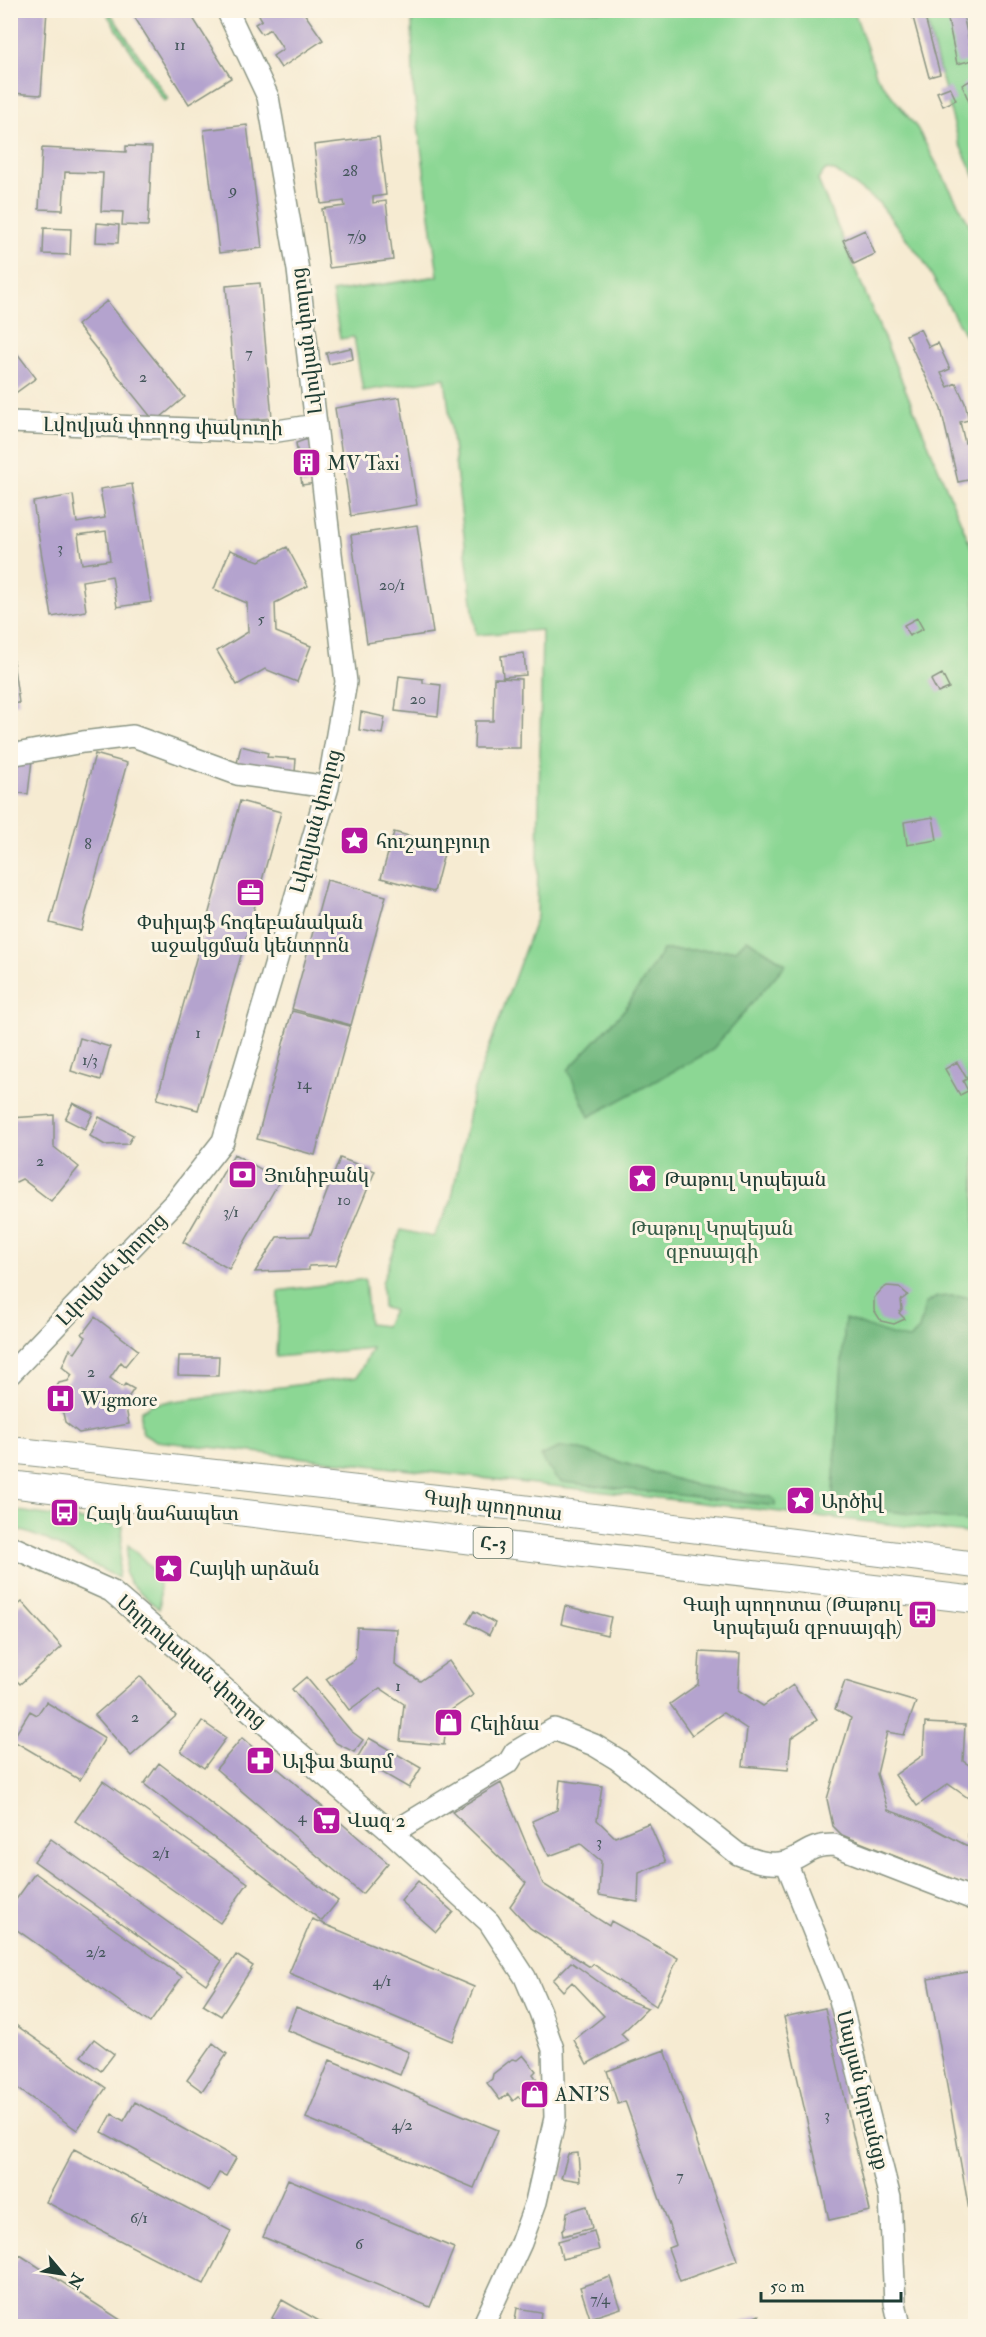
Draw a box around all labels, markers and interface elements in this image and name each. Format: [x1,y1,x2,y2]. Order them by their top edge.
house number: 11 [174,35,186,55]
house number: 28 [342,161,358,181]
house number: 9 [228,180,237,200]
house number: 7/9 [347,226,367,246]
street label: Լվովյան փողոց [285,266,328,416]
house number: 7 [245,343,253,363]
house number: 2 [139,367,147,387]
street label: Լվովյան փողոց փակուղի [43,412,283,441]
building icon: MV Taxi [290,447,322,479]
place label: MV Taxi [327,451,400,476]
house number: 3 [57,538,63,558]
house number: 20/1 [379,575,405,595]
house number: 5 [257,609,265,629]
house number: 20 [410,689,426,709]
street label: Լվովյան փողոց [284,746,347,896]
place icon: հուշաղբյուր [339,825,371,857]
place label: հուշաղբյուր [376,829,490,854]
house number: 8 [84,834,92,854]
office icon: Փսիլայֆ հոգեբանական աջակցման կենտրոն [234,876,266,908]
place label: Փսիլայֆ հոգեբանական աջակցման կենտրոն [137,910,363,958]
house number: 1 [195,1023,201,1043]
house number: 1/3 [82,1050,98,1070]
house number: 14 [297,1074,313,1094]
house number: 2 [36,1151,44,1171]
bank icon: Յունիբանկ [227,1159,259,1191]
place label: Յունիբանկ [264,1163,369,1188]
place icon: Թաթուլ Կրպեյան [627,1163,659,1195]
place label: Թաթուլ Կրպեյան [664,1167,826,1192]
house number: 10 [337,1190,351,1210]
house number: 3/1 [223,1202,239,1222]
street label: Լվովյան փողոց [51,1207,172,1331]
park label: Թաթուլ Կրպեյան զբոսայգի [631,1216,793,1264]
house number: 2 [87,1362,95,1382]
hospital icon: Wigmore [44,1383,76,1415]
place label: Wigmore [80,1387,157,1412]
street label: Գայի պողոտա [422,1485,563,1526]
place icon: Արծիվ [784,1485,816,1517]
place label: Արծիվ [821,1489,885,1514]
bus stop icon: Հայկ նահապետ [49,1497,81,1529]
place label: Հայկ նահապետ [86,1501,239,1526]
road number: Հ-3 [474,1528,512,1558]
place icon: Հայկի արձան [152,1552,184,1584]
place label: Հայկի արձան [189,1556,319,1581]
street label: Մոլդովական փողոց [111,1589,272,1733]
place label: Գայի պողոտա (Թաթուլ Կրպեյան զբոսայգի) [682,1592,903,1640]
bus stop icon: Գայի պողոտա (Թաթուլ Կրպեյան զբոսայգի) [907,1599,939,1631]
house number: 1 [395,1676,401,1696]
house number: 2 [131,1707,139,1727]
shop icon: Հելինա [433,1707,465,1739]
place label: Հելինա [470,1711,539,1736]
pharmacy icon: Ալֆա Ֆարմ [245,1745,277,1777]
place label: Ալֆա Ֆարմ [282,1749,394,1774]
supermarket icon: Վազ 2 [310,1804,342,1836]
house number: 4 [298,1807,308,1827]
place label: Վազ 2 [347,1808,406,1833]
house number: 3 [596,1832,602,1852]
house number: 2/1 [152,1843,170,1863]
house number: 2/2 [86,1942,106,1962]
house number: 4/1 [373,1971,391,1991]
street label: Մալյան նրբանցք [831,2008,894,2172]
shop icon: ANI'S [518,2078,550,2110]
place label: ANI'S [554,2082,610,2107]
house number: 3 [824,2105,830,2125]
house number: 4/2 [391,2115,413,2135]
house number: 7 [676,2166,684,2186]
house number: 6/1 [130,2208,148,2228]
house number: 6 [355,2234,364,2254]
north arrow [33,2244,93,2304]
scale bar [761,2265,900,2303]
text: N [63,2269,88,2292]
text: 50 m [770,2275,805,2298]
house number: 7/4 [590,2289,611,2309]

